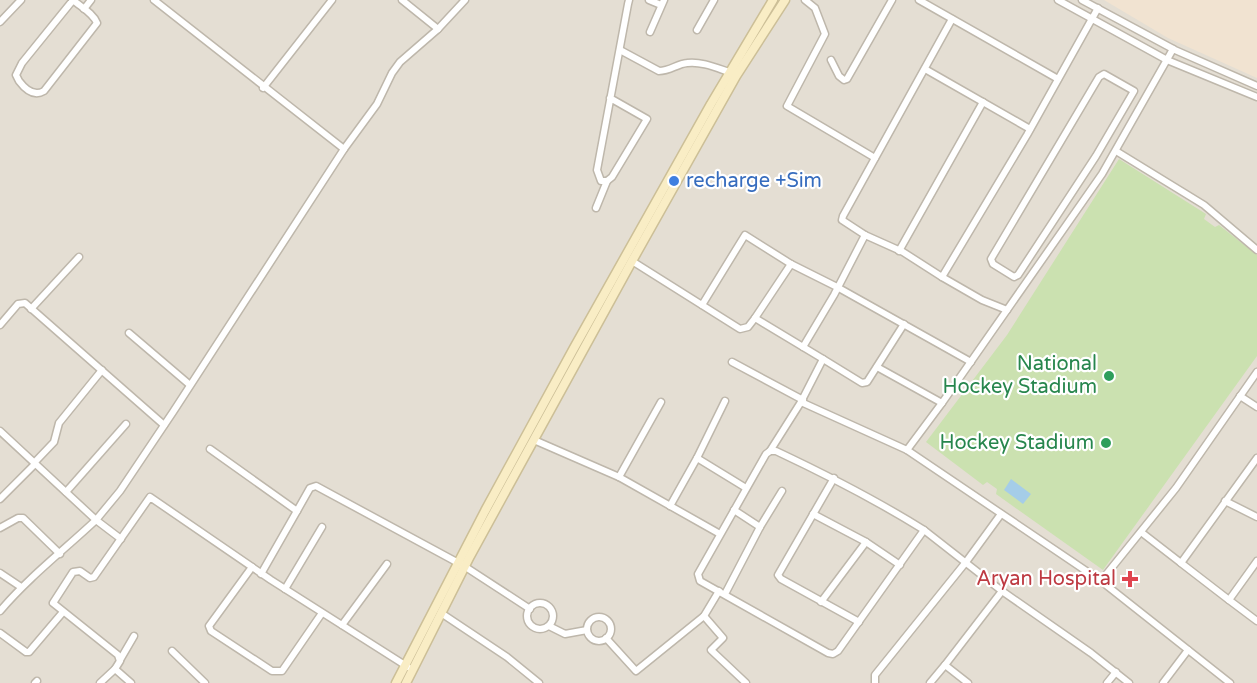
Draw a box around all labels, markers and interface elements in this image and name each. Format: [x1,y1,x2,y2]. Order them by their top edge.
place label: recharge +Sim [686,169,822,193]
marker: recharge +Sim [667,174,681,188]
place label: National Hockey Stadium [943,352,1097,399]
marker: National Hockey Stadium [1102,369,1116,383]
place label: Hockey Stadium [940,431,1094,455]
marker: Hockey Stadium [1099,436,1113,450]
place label: Aryan Hospital [976,567,1116,591]
marker: Aryan Hospital [1121,570,1139,588]

